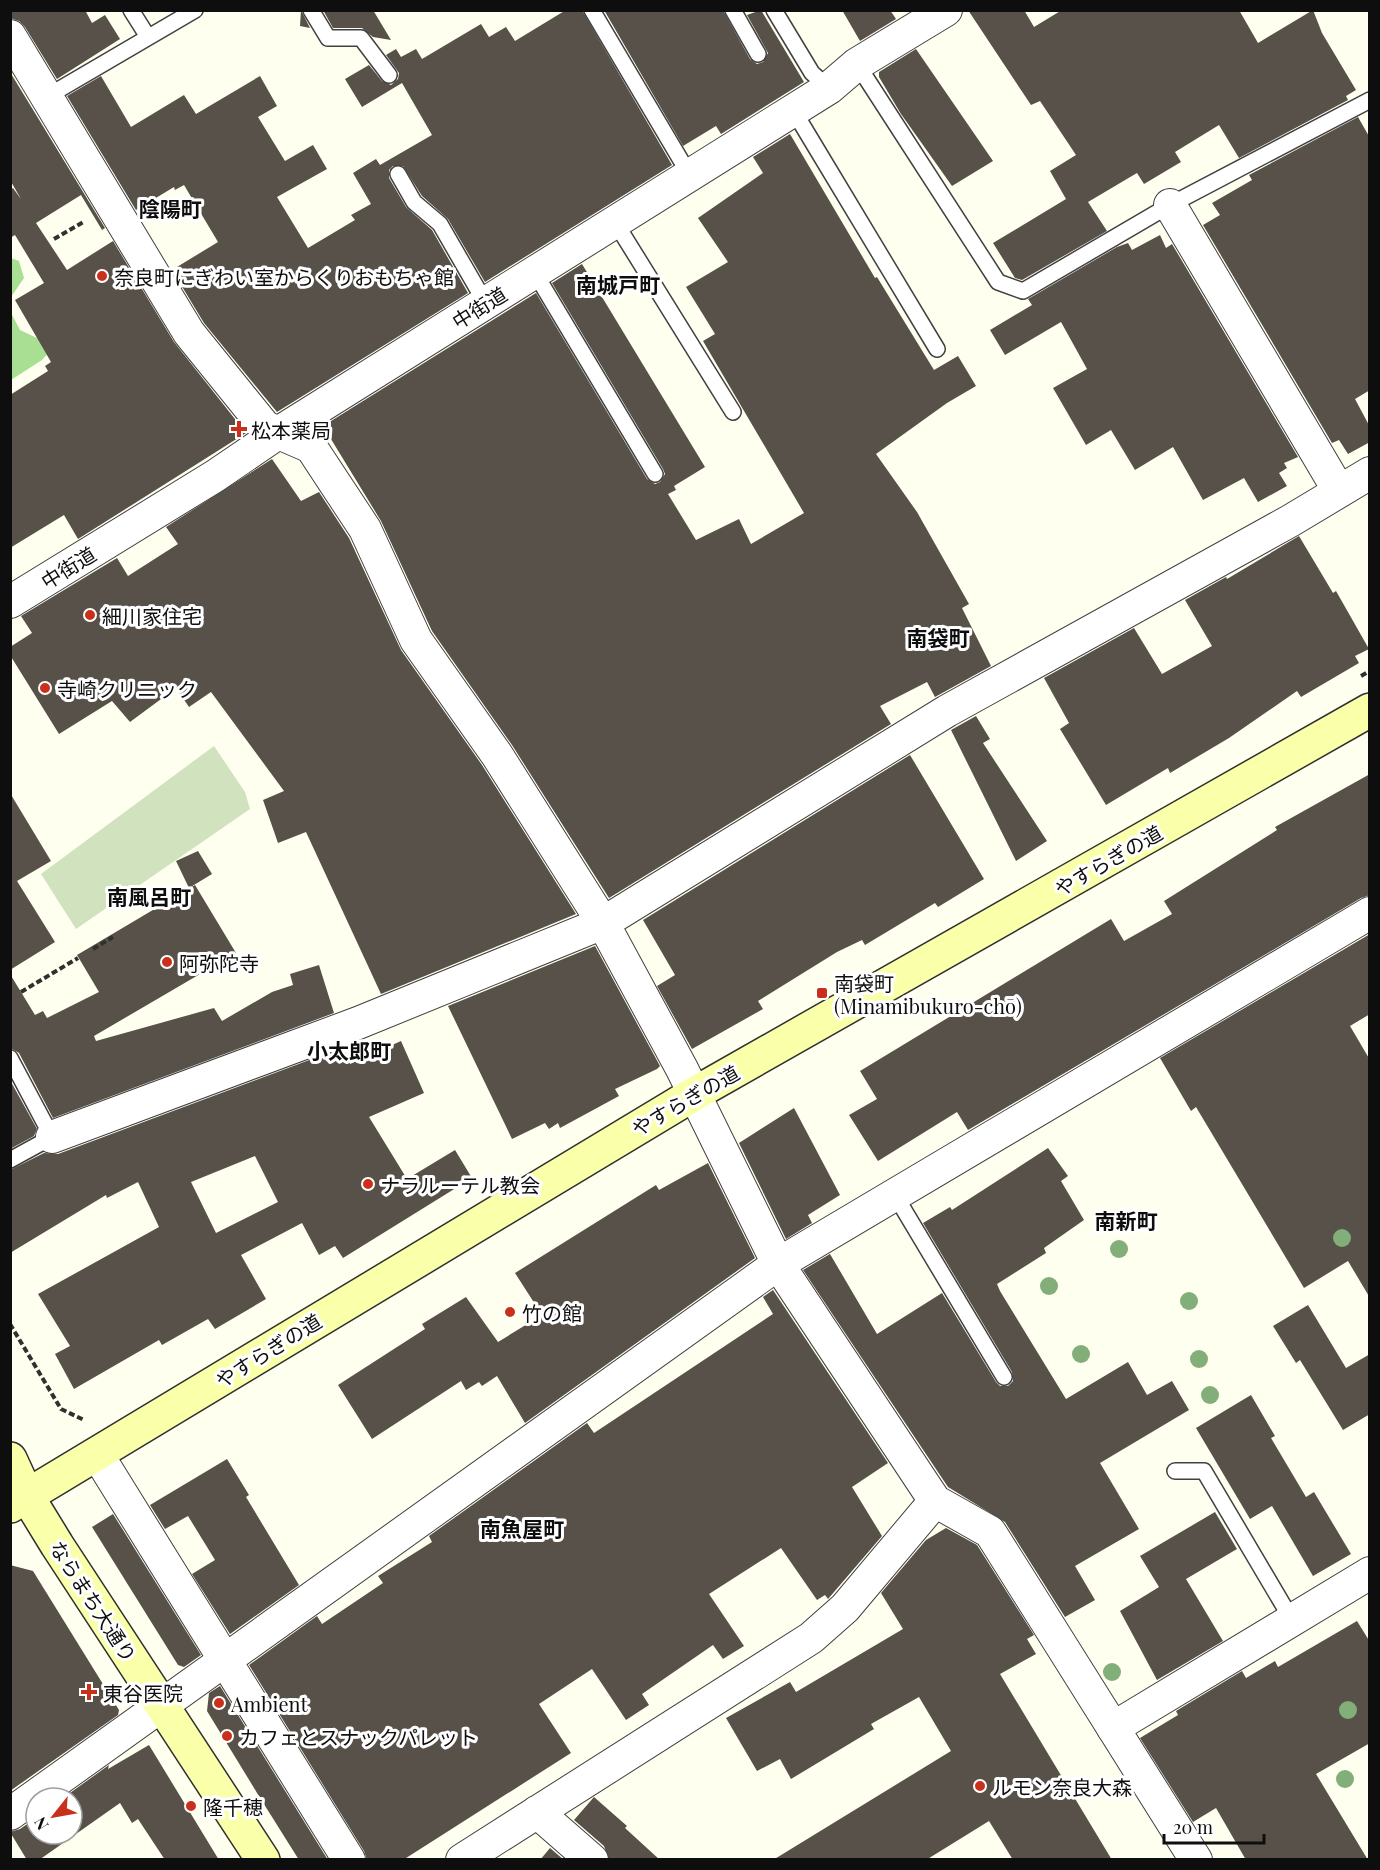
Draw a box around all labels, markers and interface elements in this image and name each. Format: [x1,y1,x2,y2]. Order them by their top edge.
district label: 陰陽町 [139,194,202,222]
place label: 奈良町にぎわい室からくりおもちゃ館 [114,263,454,290]
marker: 奈良町にぎわい室からくりおもちゃ館 [95,269,109,283]
district label: 南城戸町 [576,270,660,298]
street label: 中街道 [446,280,512,334]
place label: 松本薬局 [251,416,331,443]
marker: 松本薬局 [232,422,246,436]
street label: 中街道 [35,540,101,594]
place label: 細川家住宅 [102,602,202,629]
marker: 細川家住宅 [83,608,97,622]
district label: 南袋町 [907,623,970,651]
place label: 寺崎クリニック [57,675,197,702]
marker: 寺崎クリニック [38,681,52,695]
street label: やすらぎの道 [1049,818,1167,902]
district label: 南風呂町 [107,882,191,910]
place label: 阿弥陀寺 [179,949,259,976]
marker: 阿弥陀寺 [160,955,174,969]
place label: 南袋町 (Minamibukuro-chō) [834,969,1022,1019]
marker: 南袋町 (Minamibukuro-chō) [815,986,829,1000]
district label: 小太郎町 [307,1036,391,1064]
street label: やすらぎの道 [626,1058,744,1142]
place label: ナラルーテル教会 [380,1171,540,1198]
marker: ナラルーテル教会 [361,1177,375,1191]
district label: 南新町 [1095,1206,1158,1234]
place label: 竹の館 [522,1299,582,1326]
marker: 竹の館 [503,1305,517,1319]
street label: やすらぎの道 [210,1307,326,1393]
district label: 南魚屋町 [480,1514,564,1542]
street label: ならまち大通り [45,1535,143,1667]
place label: 東谷医院 [103,1679,183,1706]
marker: 東谷医院 [80,1683,98,1701]
place label: Ambient [230,1690,309,1717]
marker: Ambient [212,1696,226,1710]
place label: カフェとスナックパレット [239,1723,478,1750]
marker: カフェとスナックパレット [220,1729,234,1743]
place label: ルモン奈良大森 [992,1773,1132,1800]
marker: ルモン奈良大森 [973,1779,987,1793]
north arrow [24,1786,84,1846]
place label: 隆千穂 [203,1793,263,1820]
marker: 隆千穂 [184,1799,198,1813]
scale bar [1164,1807,1264,1845]
text: N [29,1813,53,1834]
text: 20 m [1173,1815,1213,1839]

